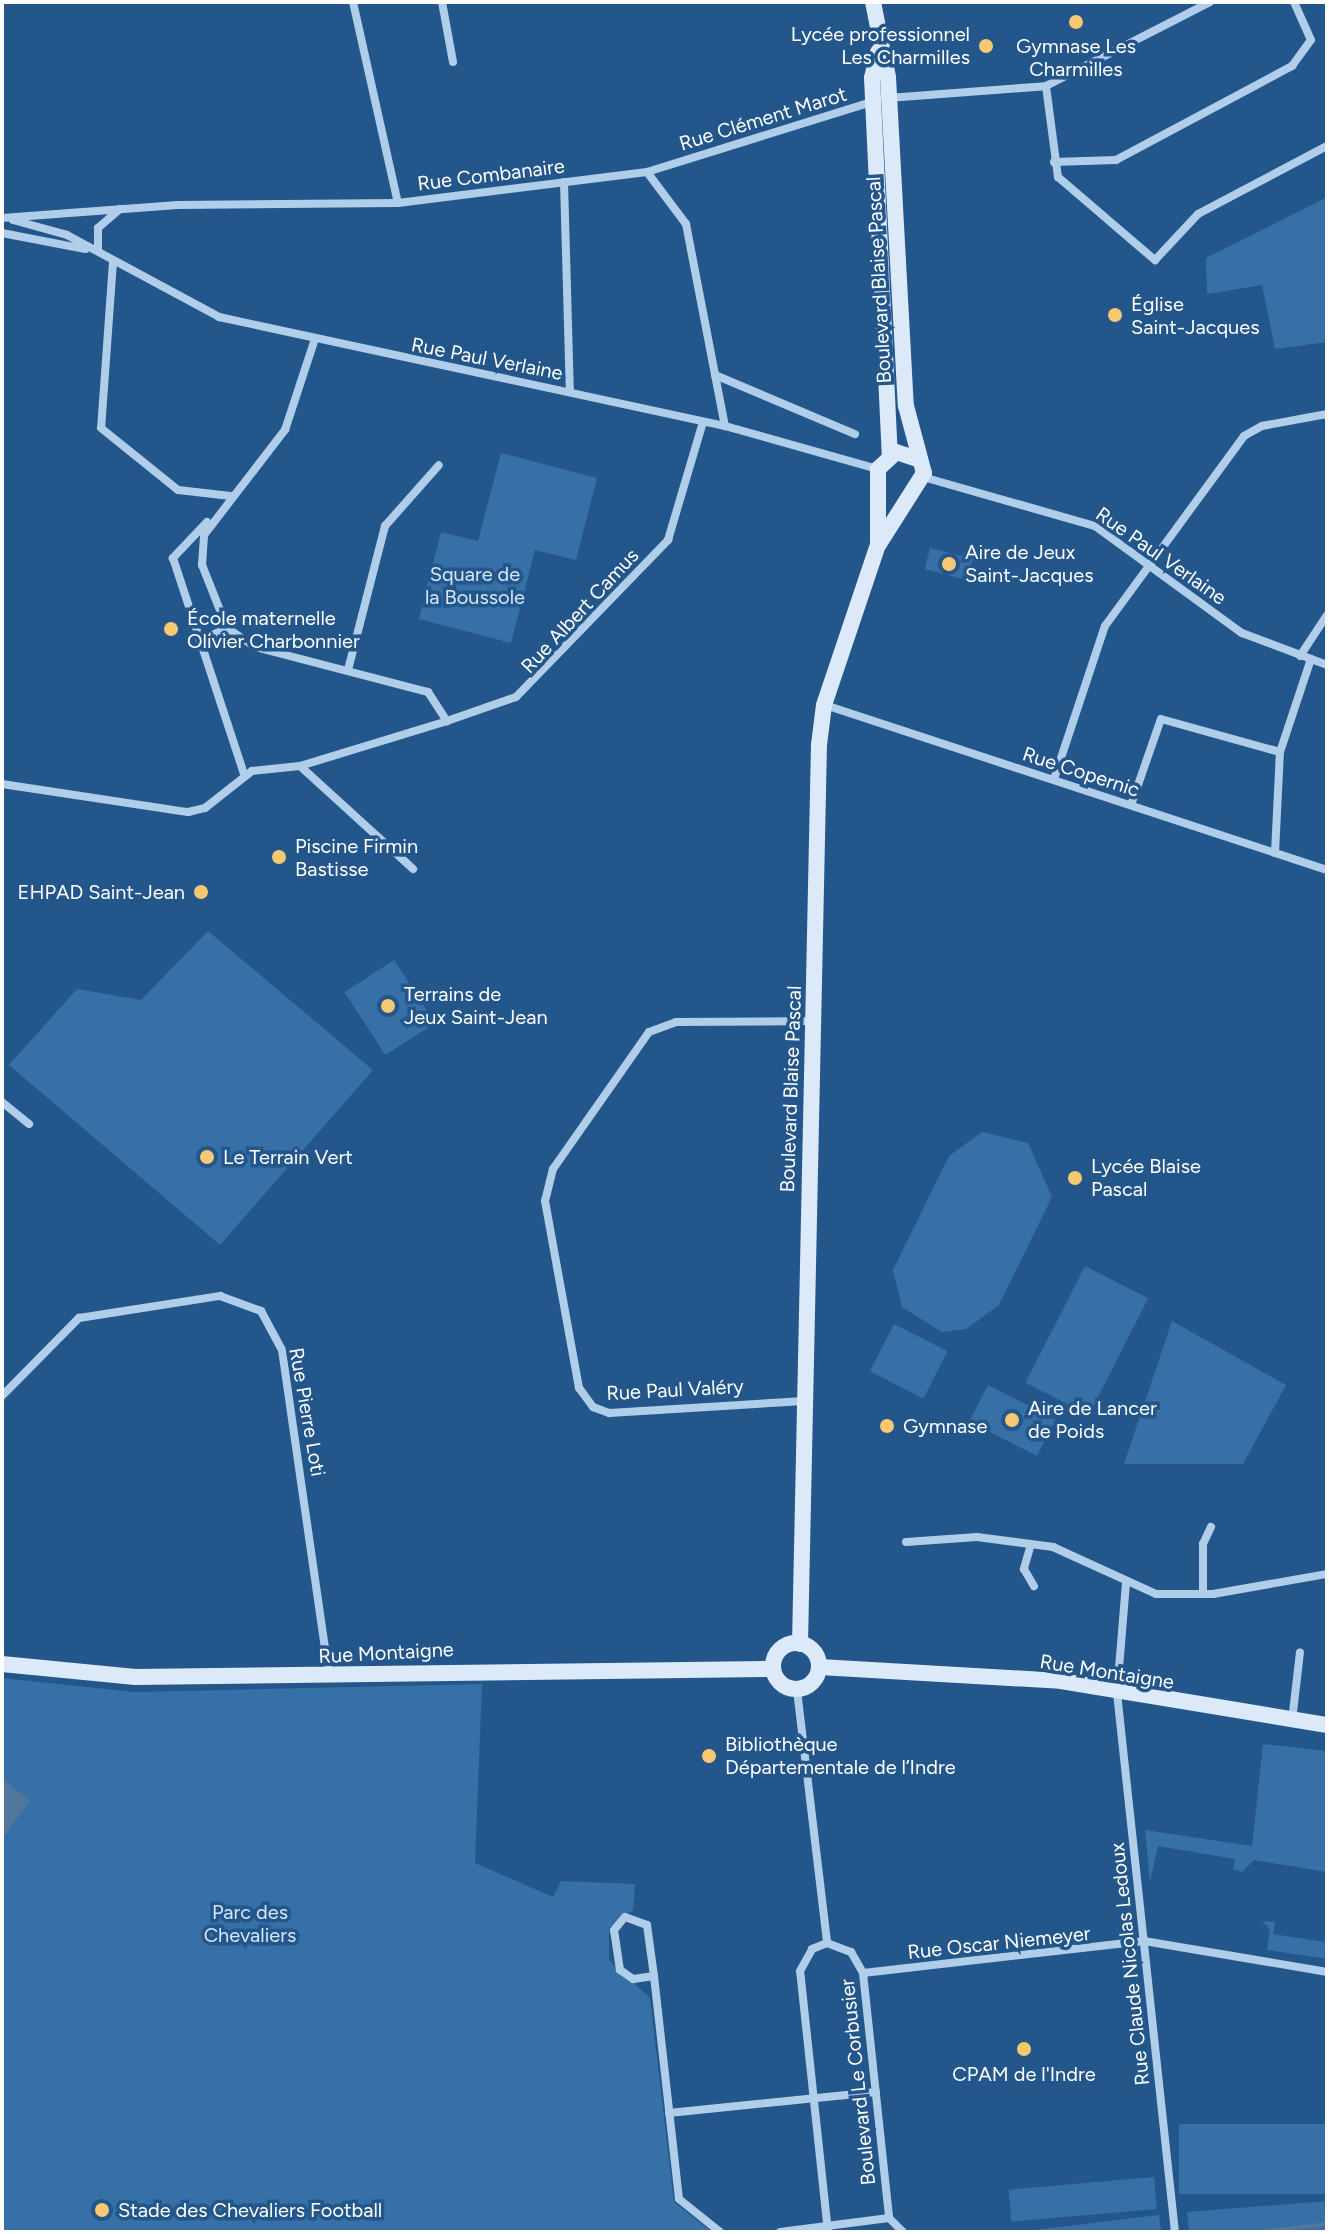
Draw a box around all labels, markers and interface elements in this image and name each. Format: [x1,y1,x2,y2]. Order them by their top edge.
marker: Gymnase Les Charmilles [1067,13,1085,31]
place label: Lycée professionnel Les Charmilles [791,22,970,69]
place label: Gymnase Les Charmilles [1016,34,1136,81]
marker: Lycée professionnel Les Charmilles [977,37,995,55]
street label: Rue Clément Marot [676,82,850,156]
street label: Rue Combanaire [416,154,566,196]
street label: Boulevard Blaise Pascal [862,176,896,384]
place label: Église Saint-Jacques [1131,292,1259,339]
marker: Église Saint-Jacques [1106,306,1124,324]
street label: Rue Paul Verlaine [409,333,565,385]
street label: Rue Paul Verlaine [1091,502,1231,610]
place label: Aire de Jeux Saint-Jacques [965,540,1093,587]
street label: Rue Albert Camus [516,544,644,678]
marker: Aire de Jeux Saint-Jacques [940,555,958,573]
park label: Square de la Boussole [425,563,525,610]
place label: École maternelle Olivier Charbonnier [187,606,360,653]
marker: École maternelle Olivier Charbonnier [162,620,180,638]
street label: Rue Copernic [1019,742,1143,802]
place label: Piscine Firmin Bastisse [295,834,418,881]
marker: Piscine Firmin Bastisse [270,848,288,866]
place label: EHPAD Saint-Jean [18,880,185,904]
marker: EHPAD Saint-Jean [192,883,210,901]
place label: Terrains de Jeux Saint-Jean [404,982,548,1029]
street label: Boulevard Blaise Pascal [775,985,807,1193]
marker: Terrains de Jeux Saint-Jean [379,997,397,1015]
place label: Le Terrain Vert [223,1145,353,1169]
marker: Le Terrain Vert [198,1148,216,1166]
place label: Lycée Blaise Pascal [1091,1154,1201,1201]
marker: Lycée Blaise Pascal [1066,1169,1084,1187]
street label: Rue Pierre Loti [284,1346,330,1478]
street label: Rue Paul Valéry [606,1374,744,1406]
place label: Aire de Lancer de Poids [1028,1396,1157,1443]
marker: Aire de Lancer de Poids [1003,1411,1021,1429]
place label: Gymnase [903,1414,987,1438]
marker: Gymnase [878,1417,896,1435]
street label: Rue Montaigne [318,1637,454,1669]
street label: Rue Montaigne [1038,1650,1176,1694]
place label: Bibliothèque Départementale de l’Indre [725,1732,956,1779]
marker: Bibliothèque Départementale de l’Indre [700,1747,718,1765]
street label: Rue Claude Nicolas Ledoux [1105,1841,1155,2087]
park label: Parc des Chevaliers [204,1900,296,1947]
street label: Rue Oscar Niemeyer [906,1921,1092,1965]
street label: Boulevard Le Corbusier [835,1978,881,2186]
marker: CPAM de l'Indre [1015,2040,1033,2058]
place label: CPAM de l'Indre [952,2062,1096,2086]
place label: Stade des Chevaliers Football [118,2198,382,2222]
marker: Stade des Chevaliers Football [93,2201,111,2219]

